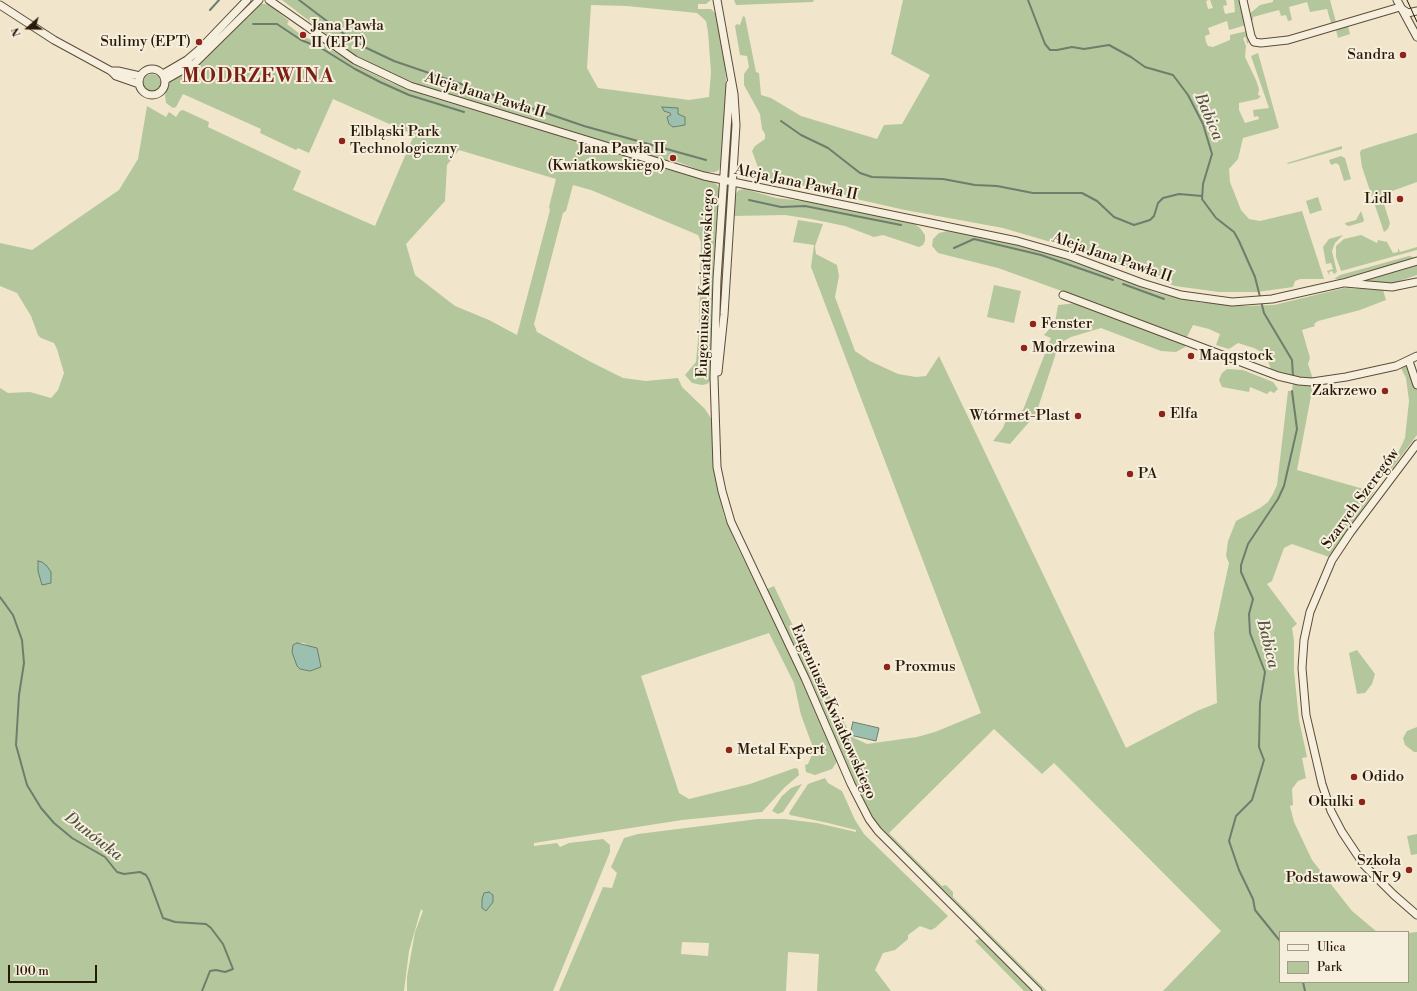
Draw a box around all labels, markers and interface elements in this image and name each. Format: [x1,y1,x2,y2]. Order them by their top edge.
north arrow [8,8,48,48]
place label: Jana Pawła II (EPT) [311,17,384,52]
text: N [9,26,25,39]
marker: Jana Pawła II (EPT) [298,30,308,40]
place label: Sulimy (EPT) [100,33,191,51]
marker: Sulimy (EPT) [194,37,204,47]
place label: Sandra [1347,46,1395,64]
marker: Sandra [1398,50,1408,60]
district label: MODRZEWINA [182,66,334,88]
street label: Aleja Jana Pawła II [422,69,548,123]
water label: Babica [1190,91,1226,143]
place label: Elbląski Park Technologiczny [350,123,457,158]
marker: Elbląski Park Technologiczny [337,136,347,146]
place label: Jana Pawła II (Kwiatkowskiego) [548,140,665,175]
marker: Jana Pawła II (Kwiatkowskiego) [668,153,678,163]
street label: Aleja Jana Pawła II [733,161,859,205]
street label: Eugeniusza Kwiatkowskiego [694,188,718,378]
place label: Lidl [1364,190,1392,208]
marker: Lidl [1395,194,1405,204]
street label: Aleja Jana Pawła II [1050,229,1174,287]
place label: Fenster [1041,315,1092,333]
marker: Fenster [1028,319,1038,329]
place label: Modrzewina [1032,339,1115,357]
marker: Modrzewina [1019,343,1029,353]
place label: Maqqstock [1199,347,1273,365]
marker: Maqqstock [1186,351,1196,361]
place label: Zakrzewo [1312,382,1377,400]
marker: Zakrzewo [1380,386,1390,396]
place label: Elfa [1170,405,1198,423]
place label: Wtórmet-Plast [970,407,1070,425]
marker: Elfa [1157,409,1167,419]
marker: Wtórmet-Plast [1073,411,1083,421]
street label: Szarych Szeregów [1318,445,1404,553]
place label: PA [1138,465,1157,483]
marker: PA [1125,469,1135,479]
water label: Babica [1252,618,1282,670]
street label: Eugeniusza Kwiatkowskiego [786,622,880,802]
place label: Proxmus [895,658,956,676]
marker: Proxmus [882,662,892,672]
place label: Metal Expert [737,741,825,759]
marker: Metal Expert [724,745,734,755]
place label: Odido [1362,768,1404,786]
marker: Odido [1349,772,1359,782]
place label: Okulki [1308,793,1354,811]
marker: Okulki [1357,797,1367,807]
water label: Dunówka [60,808,126,866]
place label: Szkoła Podstawowa Nr 9 [1286,852,1401,887]
marker: Szkoła Podstawowa Nr 9 [1404,865,1414,875]
legend [1279,931,1409,983]
text: Ulica [1317,940,1346,955]
scale bar [10,957,99,983]
text: Park [1317,960,1342,975]
text: 100 m [15,964,49,979]

